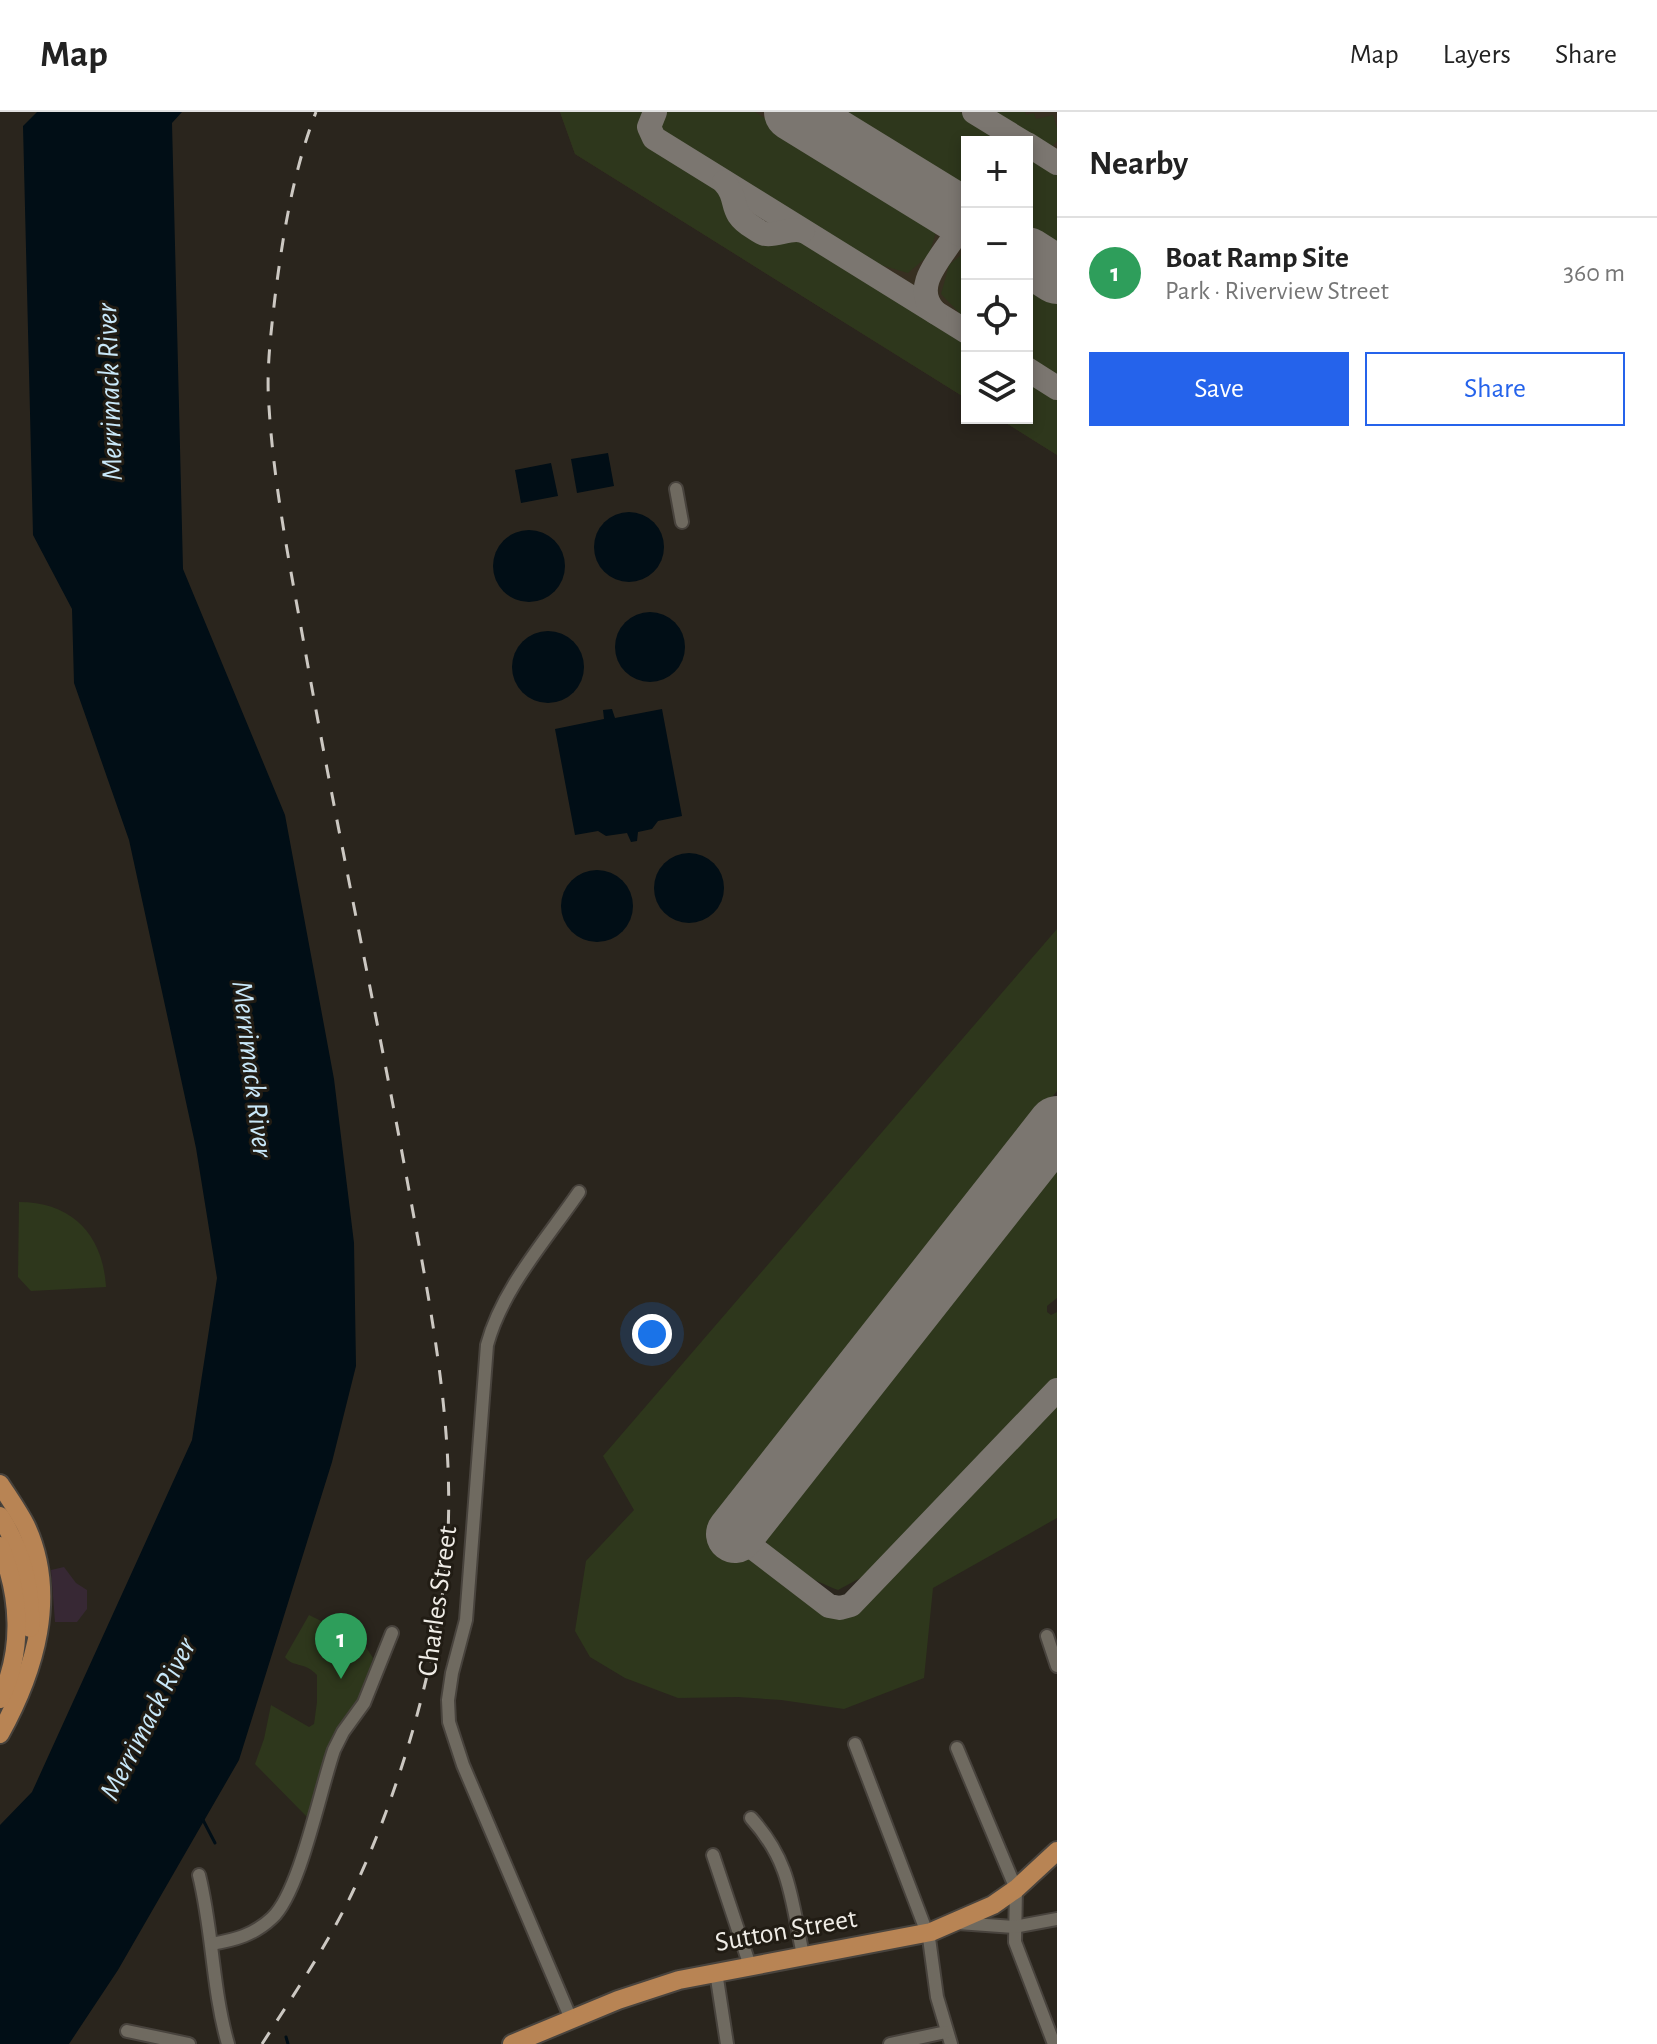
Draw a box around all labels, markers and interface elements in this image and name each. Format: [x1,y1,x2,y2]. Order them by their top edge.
text: Map [40,36,108,74]
text: Map [1350,41,1399,69]
text: Layers [1443,41,1511,69]
text: Share [1555,41,1617,69]
map controls [961,136,1033,424]
button: + [961,136,1033,208]
text: Nearby [1089,147,1188,181]
button: − [961,208,1033,280]
text: Boat Ramp Site [1165,243,1349,273]
text: 1 [1110,260,1120,286]
text: 360 m [1563,260,1625,286]
text: Park · Riverview Street [1165,278,1389,304]
button: locate [961,280,1033,352]
water label: Merrimack River [92,301,128,481]
button: layers [961,352,1033,424]
button: Save [1089,352,1349,426]
button: Share [1365,352,1625,426]
water label: Merrimack River [226,979,278,1160]
your location [632,1314,672,1354]
street label: Charles Street [414,1524,462,1678]
pin: 1 [315,1613,367,1679]
water label: Merrimack River [94,1632,202,1805]
street label: Sutton Street [713,1905,859,1957]

